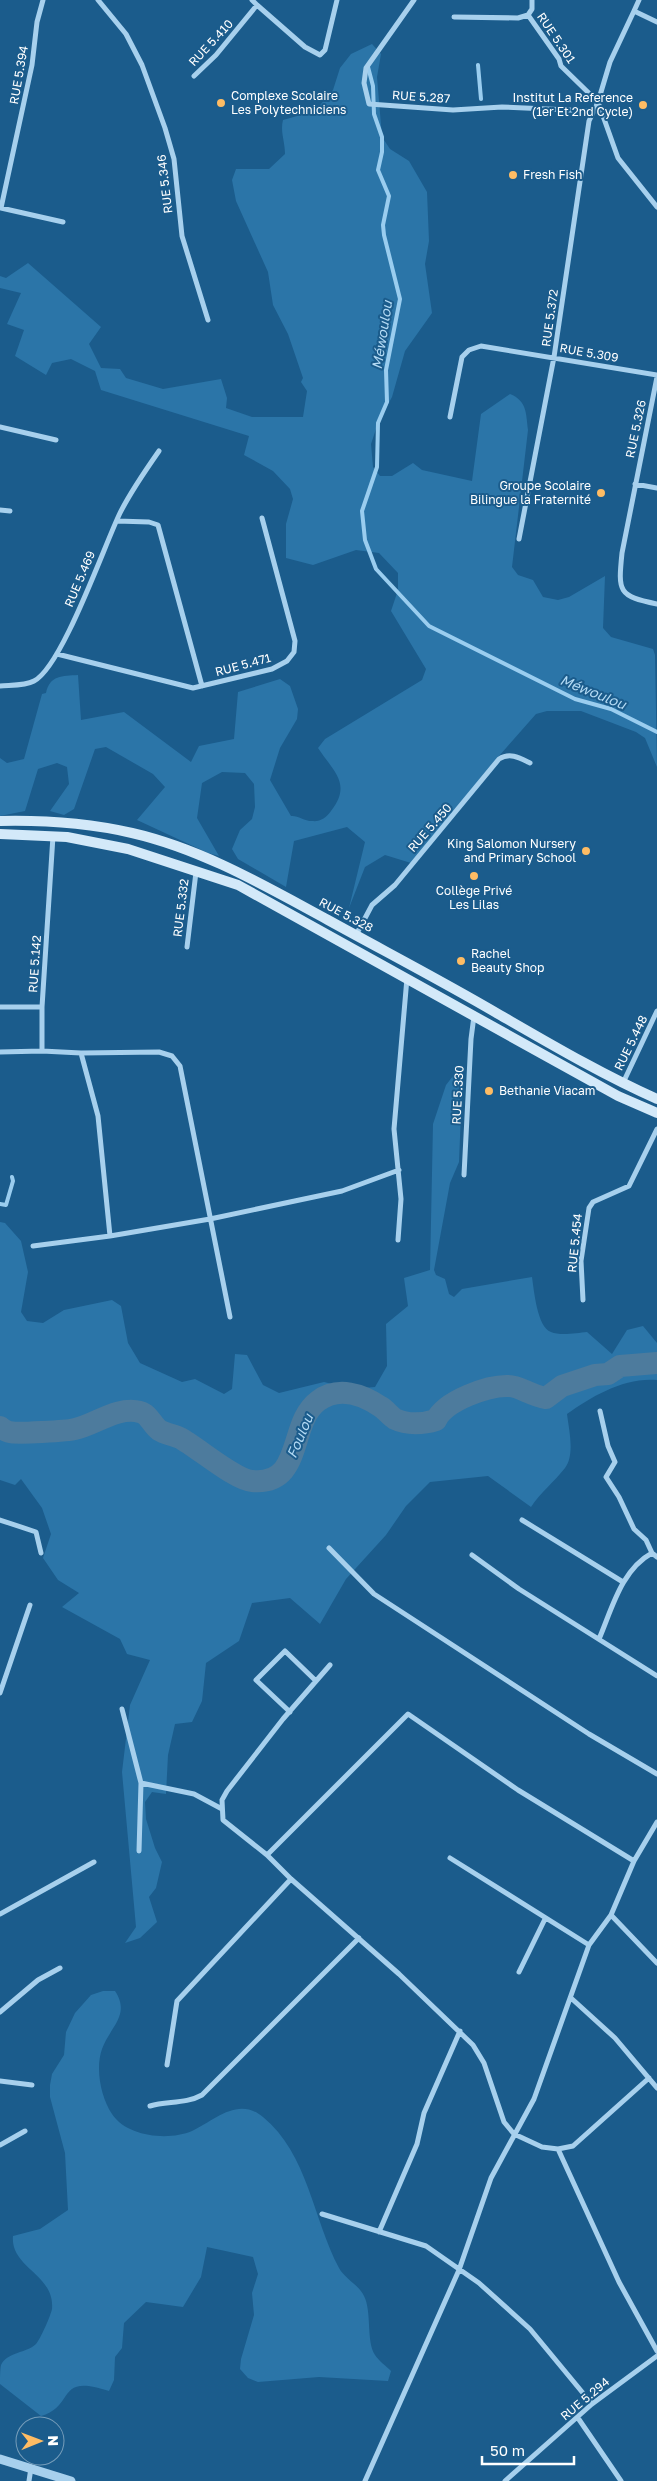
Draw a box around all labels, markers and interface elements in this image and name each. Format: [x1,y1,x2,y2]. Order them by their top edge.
street label: RUE 5.301 [534,9,579,66]
street label: RUE 5.410 [185,16,236,69]
street label: RUE 5.394 [6,44,31,105]
street label: RUE 5.287 [391,87,451,106]
place label: Complexe Scolaire Les Polytechniciens [231,88,346,117]
place label: Institut La Reference (1er Et 2nd Cycle) [512,90,633,119]
marker: Complexe Scolaire Les Polytechniciens [215,97,227,109]
marker: Institut La Reference (1er Et 2nd Cycle) [637,99,649,111]
street label: RUE 5.346 [153,154,176,214]
place label: Fresh Fish [523,167,583,182]
marker: Fresh Fish [507,169,519,181]
street label: RUE 5.372 [538,288,561,348]
water label: Méwoulou [368,298,396,370]
street label: RUE 5.309 [559,340,620,365]
street label: RUE 5.326 [622,399,649,459]
place label: Groupe Scolaire Bilingue la Fraternité [470,478,591,507]
marker: Groupe Scolaire Bilingue la Fraternité [595,487,607,499]
street label: RUE 5.469 [61,548,98,609]
street label: RUE 5.471 [213,650,273,679]
water label: Méwoulou [558,671,630,713]
street label: RUE 5.450 [404,800,455,855]
place label: King Salomon Nursery and Primary School [447,836,576,865]
marker: King Salomon Nursery and Primary School [580,845,592,857]
marker: Collège Privé Les Lilas [468,870,480,882]
street label: RUE 5.332 [169,878,192,938]
place label: Collège Privé Les Lilas [436,883,512,912]
street label: RUE 5.328 [317,894,376,935]
street label: RUE 5.142 [25,935,44,993]
place label: Rachel Beauty Shop [471,946,544,975]
marker: Rachel Beauty Shop [455,955,467,967]
street label: RUE 5.448 [611,1013,650,1073]
street label: RUE 5.330 [448,1065,467,1125]
place label: Bethanie Viacam [499,1083,596,1098]
marker: Bethanie Viacam [483,1085,495,1097]
street label: RUE 5.454 [564,1213,585,1273]
water label: Foulou [283,1410,317,1460]
street label: RUE 5.294 [557,2374,612,2423]
north arrow [15,2416,65,2466]
scale bar [482,2434,574,2466]
text: N [45,2435,62,2446]
text: 50 m [490,2441,525,2459]

